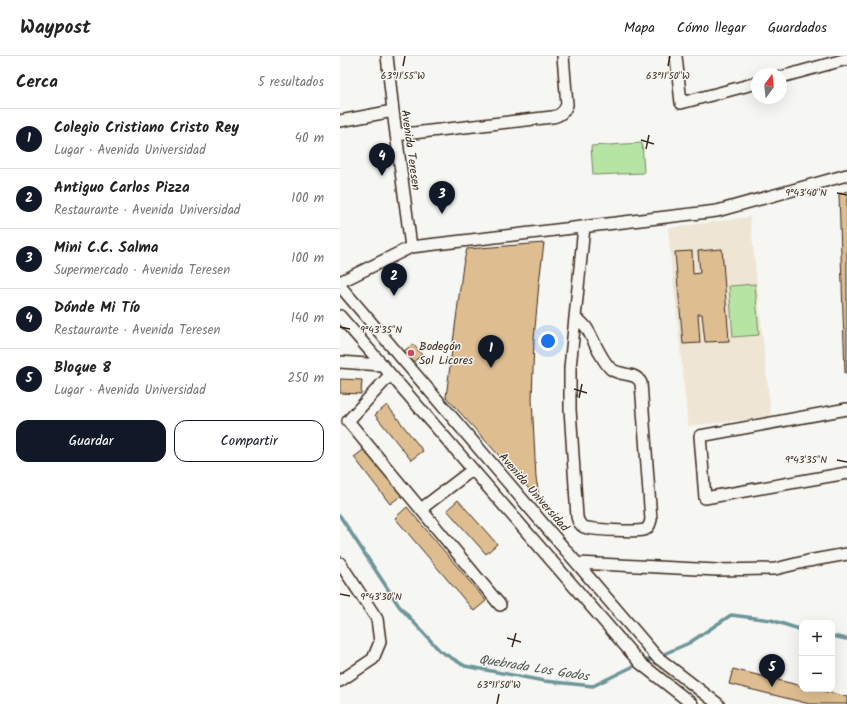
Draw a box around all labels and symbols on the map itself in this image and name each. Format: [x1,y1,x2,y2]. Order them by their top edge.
text: 63°11'55"W [381,68,425,84]
text: 63°11'50"W [646,68,690,84]
north arrow [751,68,787,104]
street label: Avenida Teresen [395,108,426,192]
pin: 4 [369,143,395,176]
pin: 3 [429,181,455,214]
text: 9°43'40"N [785,185,827,201]
pin: 2 [381,263,407,296]
text: 9°43'35"N [360,322,402,338]
your location [538,331,558,351]
pin: 1 [478,335,504,368]
place label: Bodegón Sol Licores [419,337,473,370]
marker: Bodegón Sol Licores [406,348,416,358]
street label: Avenida Universidad [494,448,574,537]
text: 9°43'35"N [785,452,827,468]
text: 9°43'30"N [360,589,402,605]
water label: Quebrada Los Godos [477,649,592,688]
pin: 5 [759,654,785,687]
text: 63°11'50"W [477,677,521,693]

